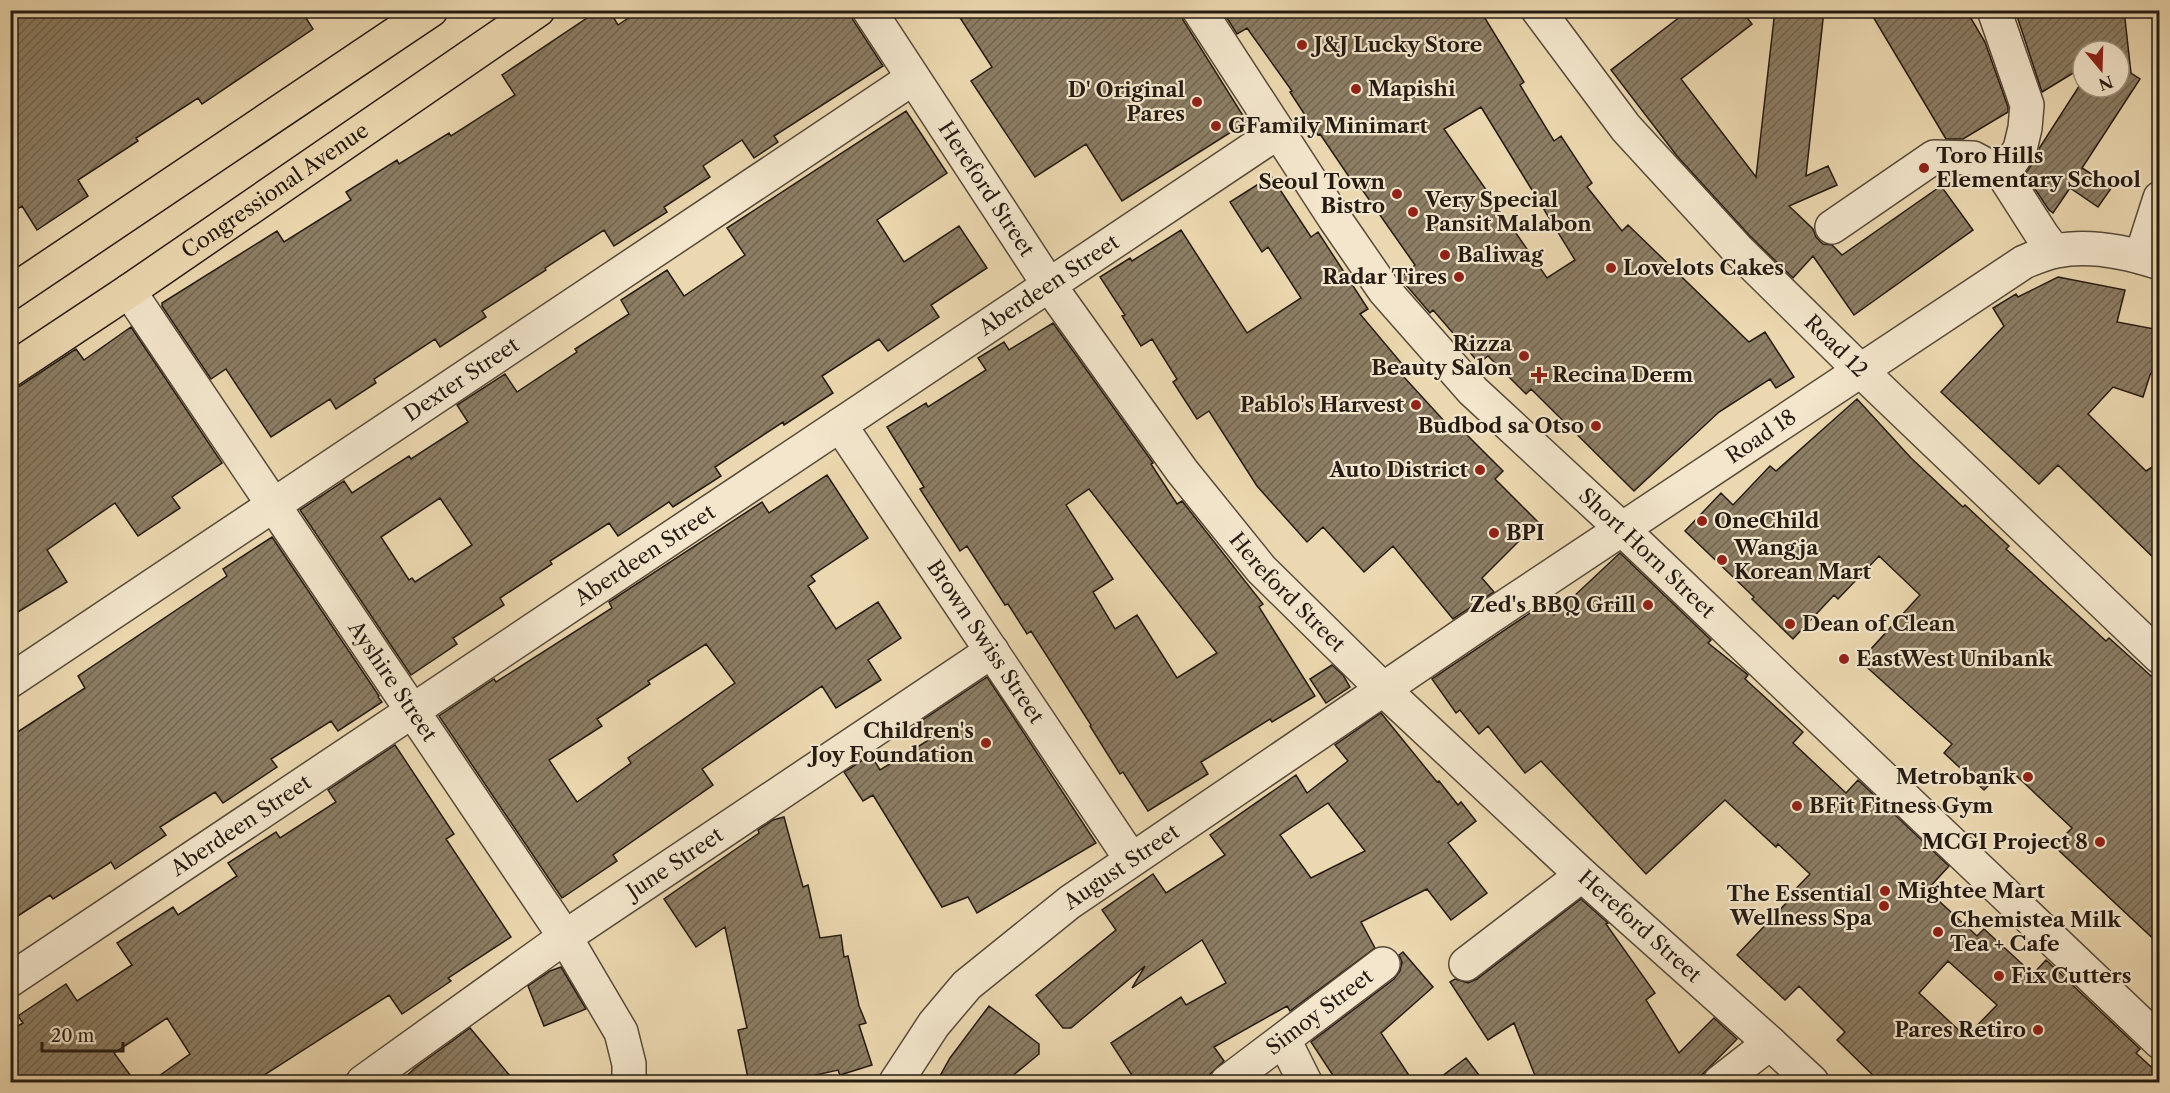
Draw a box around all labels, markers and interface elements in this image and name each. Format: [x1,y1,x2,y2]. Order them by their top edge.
place label: J&J Lucky Store [1310,32,1482,57]
marker: J&J Lucky Store [1295,38,1309,52]
north arrow [2071,39,2131,99]
text: N [2096,71,2116,95]
place label: Mapishi [1368,76,1456,101]
place label: D' Original Pares [1068,77,1185,126]
marker: Mapishi [1349,82,1363,96]
marker: D' Original Pares [1190,95,1204,109]
place label: GFamily Minimart [1228,113,1429,138]
street label: Congressional Avenue [177,117,373,263]
street label: Hereford Street [933,117,1040,261]
marker: GFamily Minimart [1209,119,1223,133]
place label: Toro Hills Elementary School [1936,143,2141,192]
marker: Toro Hills Elementary School [1917,161,1931,175]
place label: Seoul Town Bistro [1258,169,1386,218]
marker: Seoul Town Bistro [1390,187,1404,201]
place label: Very Special Pansit Malabon [1424,187,1592,236]
marker: Very Special Pansit Malabon [1406,205,1420,219]
street label: Aberdeen Street [973,229,1124,341]
place label: Baliwag [1457,242,1544,267]
marker: Baliwag [1438,248,1452,262]
place label: Lovelots Cakes [1623,255,1784,280]
marker: Lovelots Cakes [1604,261,1618,275]
place label: Radar Tires [1322,264,1447,289]
marker: Radar Tires [1452,270,1466,284]
street label: Road 12 [1799,309,1873,382]
street label: Dexter Street [399,331,524,426]
place label: Rizza Beauty Salon [1371,331,1513,380]
marker: Rizza Beauty Salon [1517,349,1531,363]
place label: Recina Derm [1552,362,1693,387]
marker: Recina Derm [1530,366,1548,384]
place label: Pablo's Harvest [1240,392,1405,417]
marker: Pablo's Harvest [1409,398,1423,412]
street label: Road 18 [1721,404,1801,468]
place label: Budbod sa Otso [1418,413,1584,438]
marker: Budbod sa Otso [1589,419,1603,433]
place label: Auto District [1329,457,1469,482]
marker: Auto District [1473,463,1487,477]
street label: Short Horn Street [1574,483,1721,623]
street label: Aberdeen Street [569,499,720,611]
place label: OneChild [1714,508,1819,533]
marker: OneChild [1695,514,1709,528]
place label: BPI [1506,520,1545,545]
marker: BPI [1487,526,1501,540]
street label: Hereford Street [1224,527,1351,657]
place label: Wangja Korean Mart [1733,535,1872,584]
marker: Wangja Korean Mart [1715,553,1729,567]
street label: Brown Swiss Street [922,555,1050,728]
place label: Zed's BBQ Grill [1470,592,1636,617]
marker: Zed's BBQ Grill [1641,598,1655,612]
place label: Dean of Clean [1802,611,1956,636]
street label: Ayshire Street [343,615,443,747]
marker: Dean of Clean [1783,617,1797,631]
place label: EastWest Unibank [1856,646,2053,671]
marker: EastWest Unibank [1837,652,1851,666]
place label: Children's Joy Foundation [807,718,975,767]
marker: Children's Joy Foundation [979,736,993,750]
place label: Metrobank [1896,764,2017,789]
street label: Aberdeen Street [165,769,316,881]
marker: Metrobank [2021,770,2035,784]
place label: BFit Fitness Gym [1809,793,1993,818]
marker: BFit Fitness Gym [1790,799,1804,813]
street label: August Street [1058,818,1184,915]
street label: June Street [619,822,728,906]
place label: MCGI Project 8 [1922,829,2088,854]
marker: MCGI Project 8 [2093,835,2107,849]
street label: Hereford Street [1573,865,1707,988]
place label: Mightee Mart [1897,878,2046,903]
place label: The Essential Wellness Spa [1727,881,1873,930]
marker: Mightee Mart [1878,884,1892,898]
marker: The Essential Wellness Spa [1877,899,1891,913]
place label: Chemistea Milk Tea + Cafe [1950,907,2122,956]
marker: Chemistea Milk Tea + Cafe [1931,925,1945,939]
street label: Simoy Street [1261,963,1378,1060]
place label: Fix Cutters [2011,963,2132,988]
marker: Fix Cutters [1992,969,2006,983]
scale bar [42,1015,123,1053]
place label: Pares Retiro [1894,1017,2026,1042]
marker: Pares Retiro [2031,1023,2045,1037]
text: 20 m [51,1025,95,1047]

